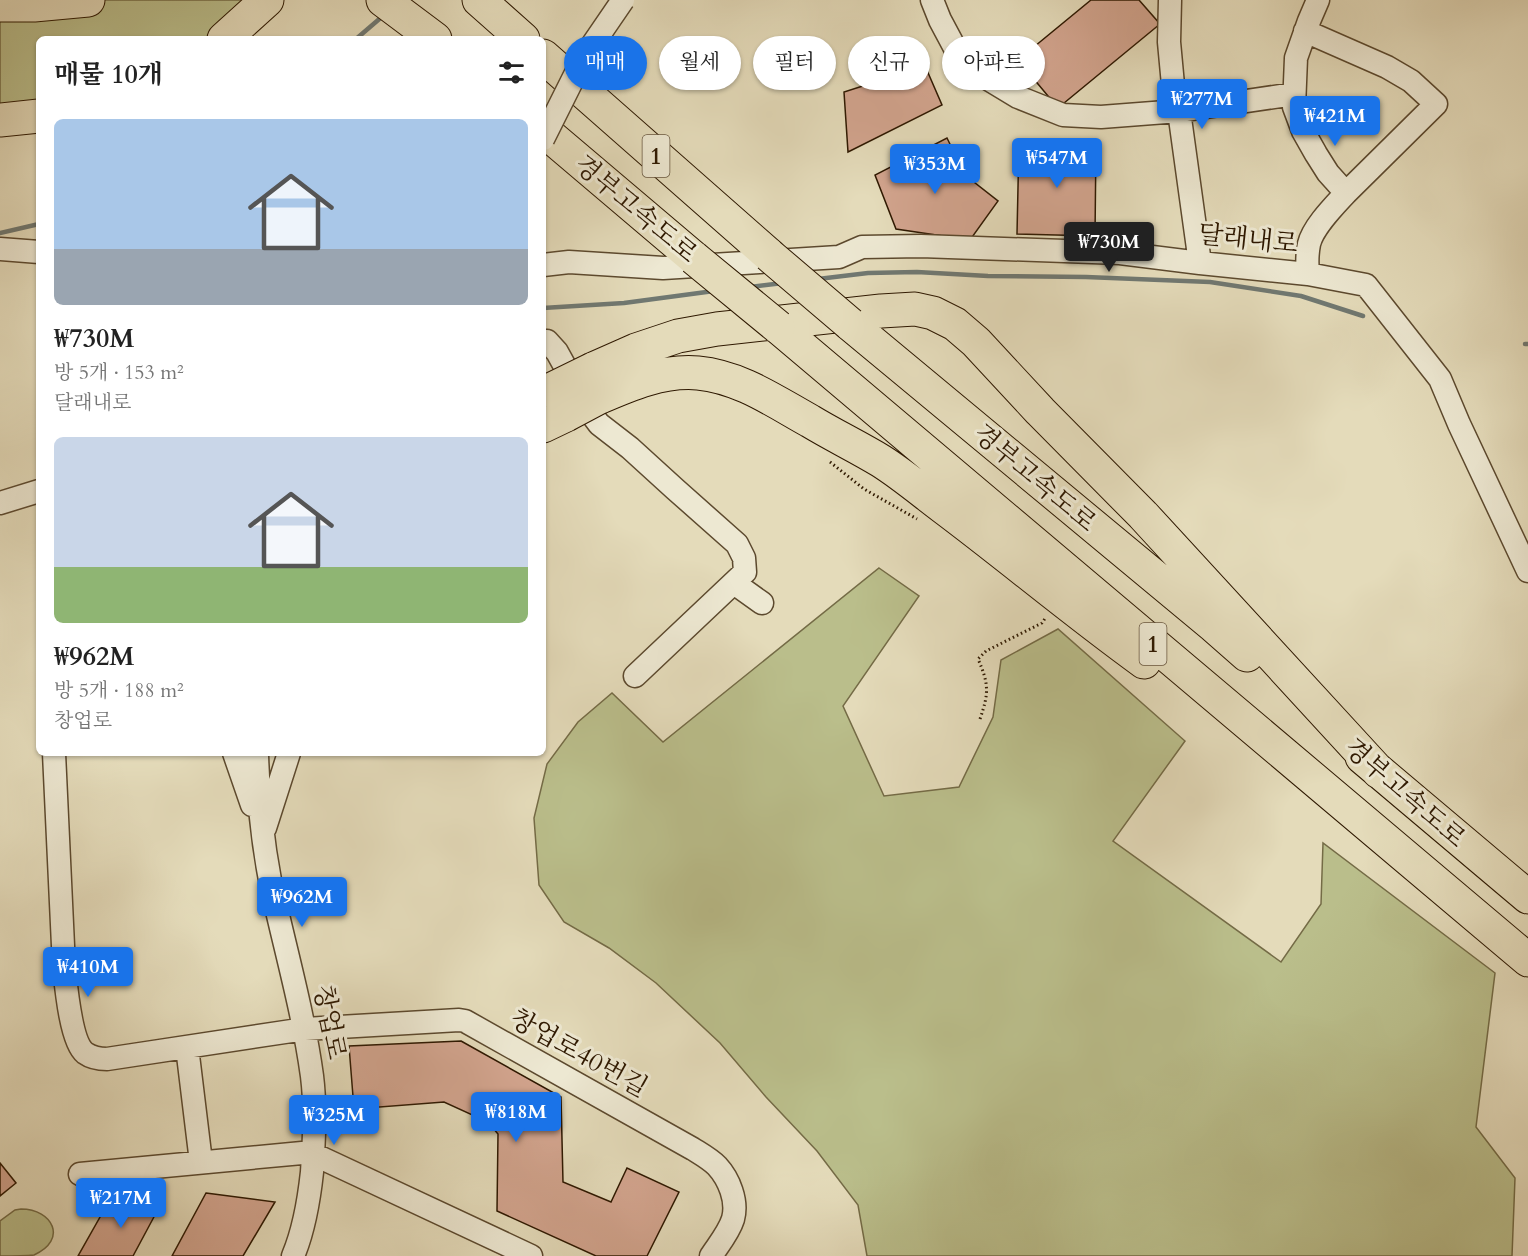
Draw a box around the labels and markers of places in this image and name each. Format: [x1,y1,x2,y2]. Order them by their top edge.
pin: ₩277M [1160,79,1244,130]
pin: ₩421M [1293,96,1377,147]
pin: ₩547M [1015,138,1099,189]
pin: ₩353M [893,144,977,195]
pin: ₩730M [1067,222,1151,273]
pin: ₩962M [260,877,344,928]
pin: ₩410M [46,947,130,998]
pin: ₩818M [474,1092,558,1143]
pin: ₩325M [292,1095,376,1146]
pin: ₩217M [79,1178,163,1229]

